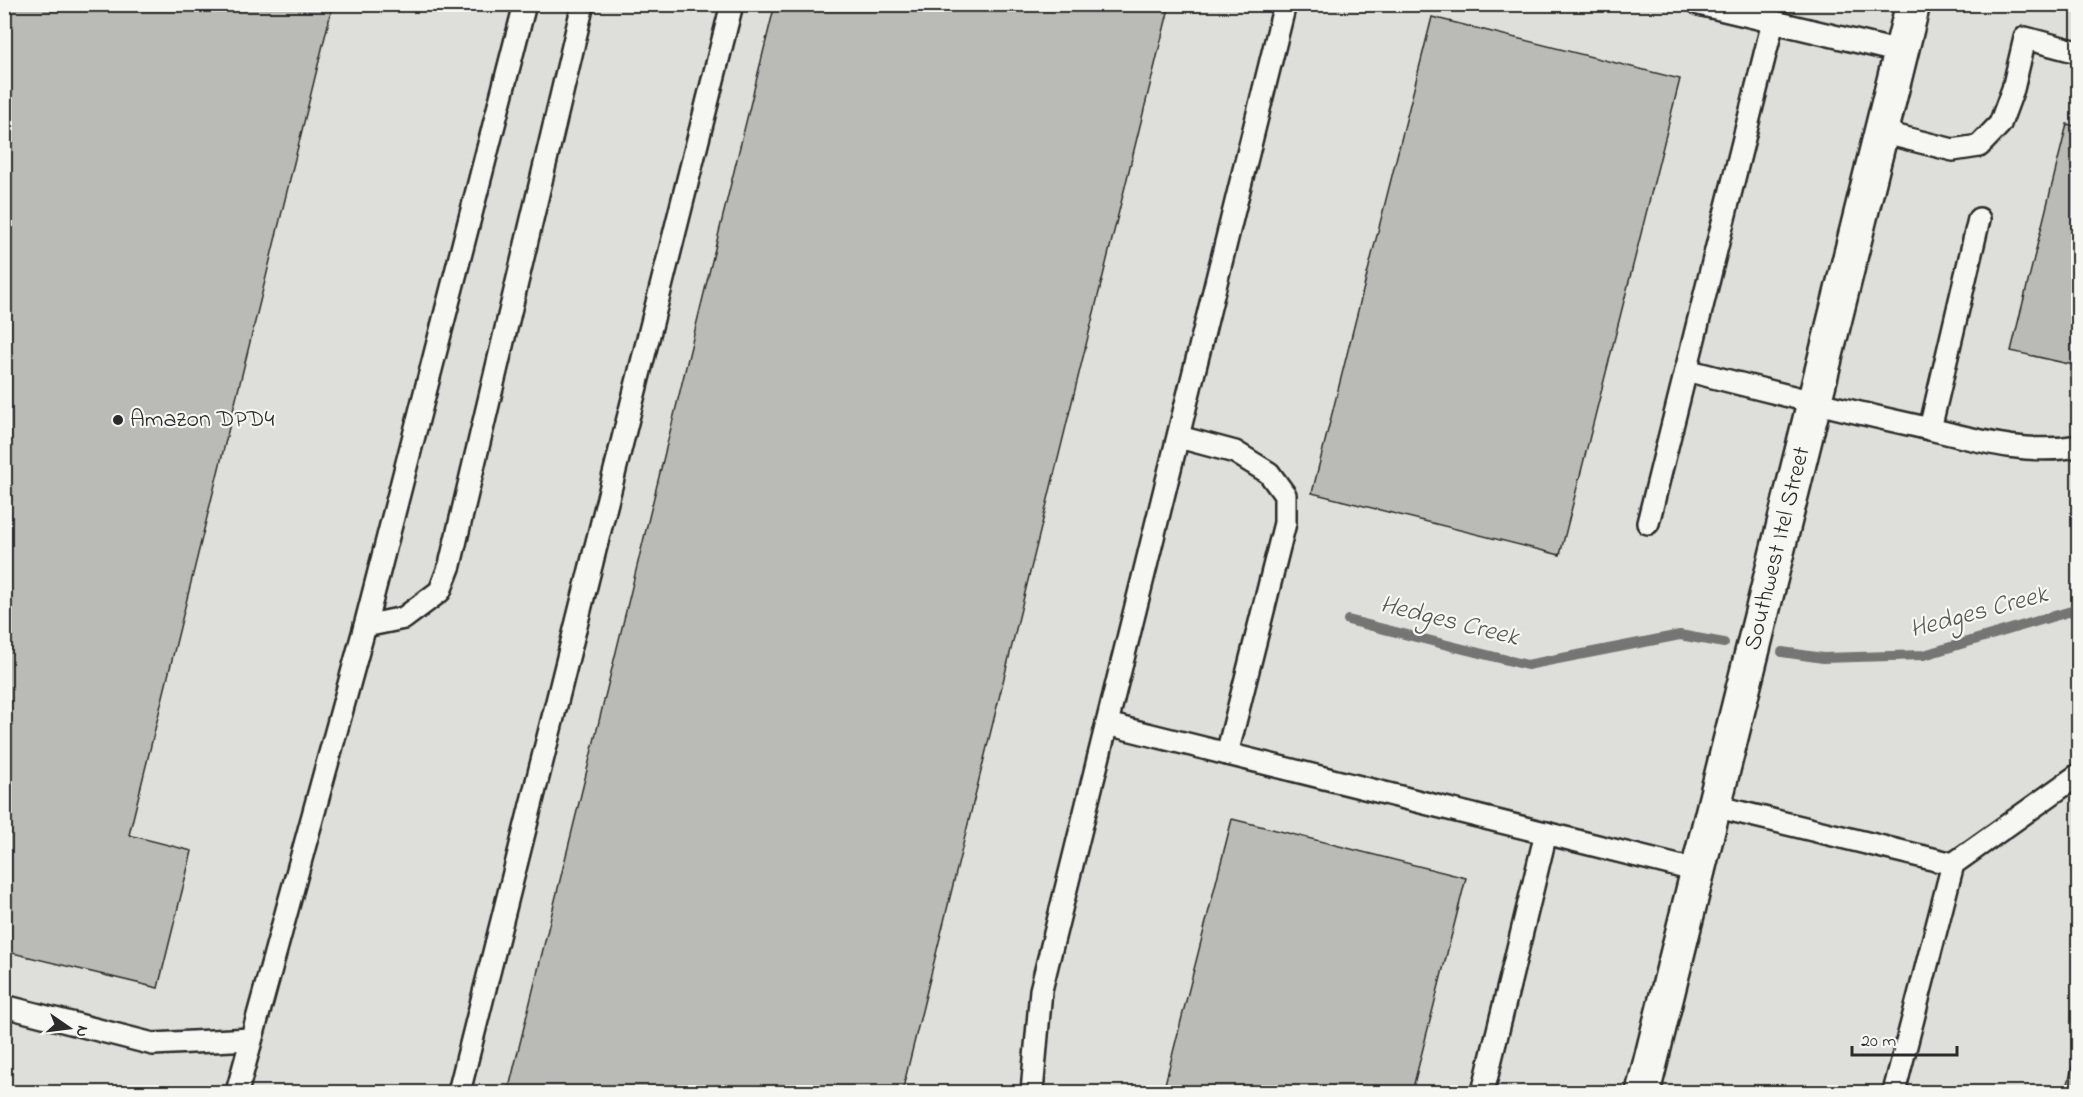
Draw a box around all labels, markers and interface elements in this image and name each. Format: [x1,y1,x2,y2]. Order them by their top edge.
place label: Amazon DPD4 [130,403,274,438]
marker: Amazon DPD4 [111,413,125,427]
street label: Southwest Itel Street [1736,443,1820,654]
water label: Hedges Creek [1906,576,2054,650]
water label: Hedges Creek [1376,586,1524,658]
north arrow [39,998,99,1058]
scale bar [1852,1019,1957,1057]
text: N [69,1023,95,1039]
text: 20 m [1861,1029,1896,1055]

